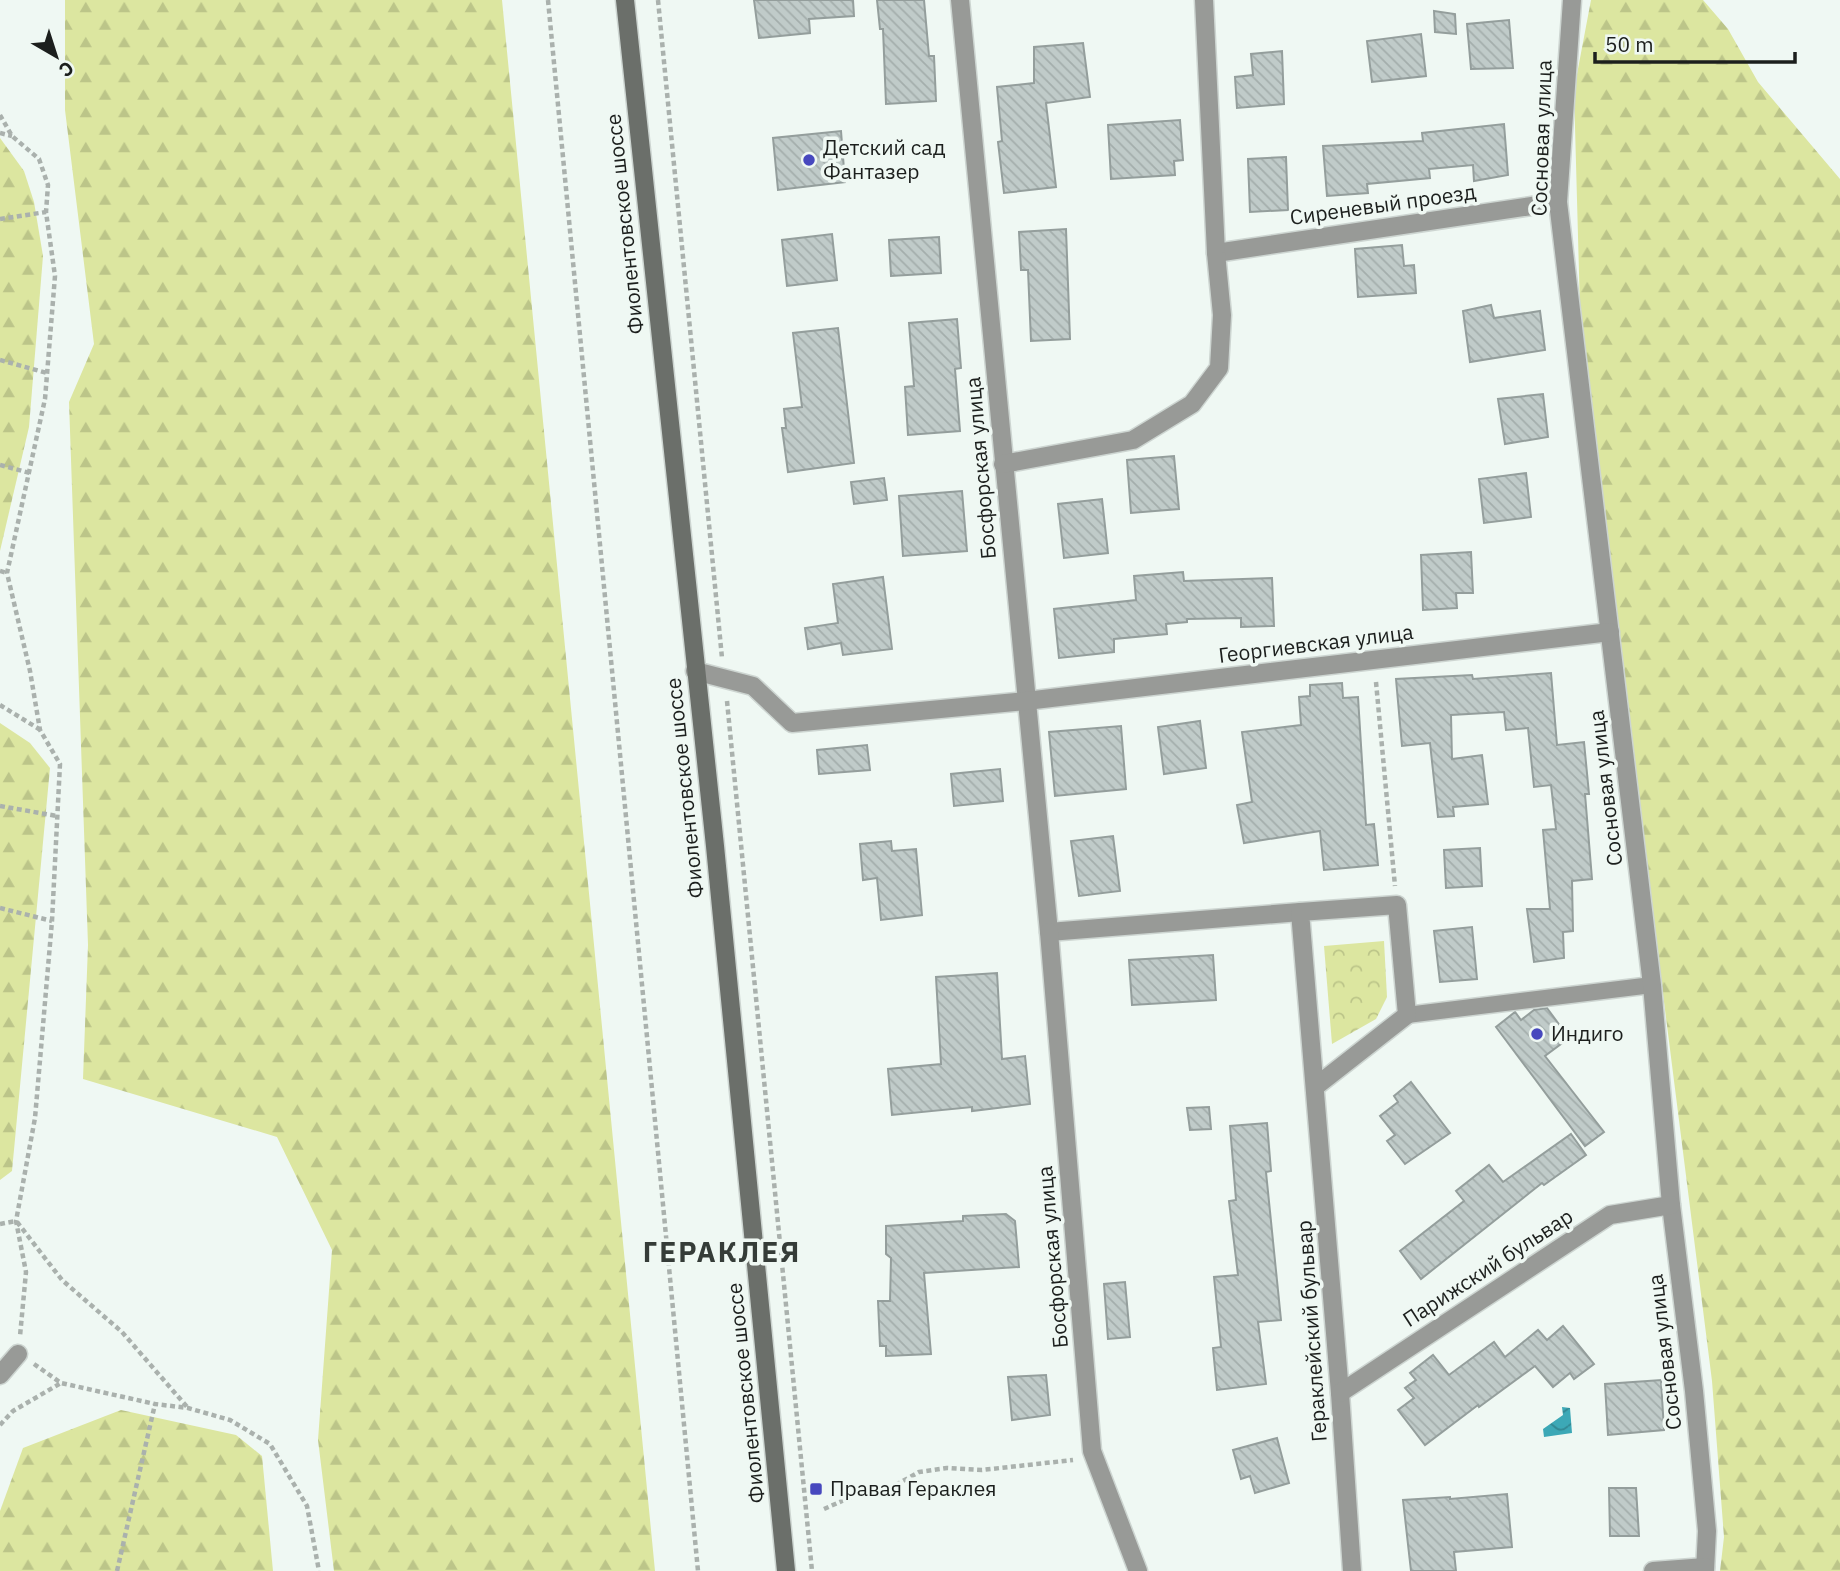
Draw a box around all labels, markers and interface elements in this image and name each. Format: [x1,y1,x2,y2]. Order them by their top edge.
north arrow [21,21,91,91]
scale bar [1595,21,1794,65]
text: 50 m [1605,30,1654,58]
text: С [54,56,79,82]
street label: Сосновая улица [1524,59,1558,217]
street label: Фиолентовское шоссе [599,112,650,336]
place label: Детский сад Фантазер [823,133,946,185]
marker: Детский сад Фантазер [801,152,817,168]
street label: Сиреневый проезд [1288,177,1478,231]
street label: Босфорская улица [958,376,1002,560]
street label: Георгиевская улица [1217,617,1415,669]
street label: Фиолентовское шоссе [659,676,710,900]
street label: Сосновая улица [1582,709,1628,868]
place label: Индиго [1551,1019,1624,1047]
marker: Индиго [1529,1026,1545,1042]
street label: Босфорская улица [1030,1165,1074,1349]
street label: Парижский бульвар [1397,1202,1578,1333]
street label: Гераклейский бульвар [1289,1219,1333,1443]
district label: ГЕРАКЛЕЯ [643,1233,801,1270]
street label: Сосновая улица [1641,1273,1687,1432]
street label: Фиолентовское шоссе [720,1281,771,1505]
place label: Правая Гераклея [830,1474,996,1502]
marker: Правая Гераклея [808,1481,824,1497]

